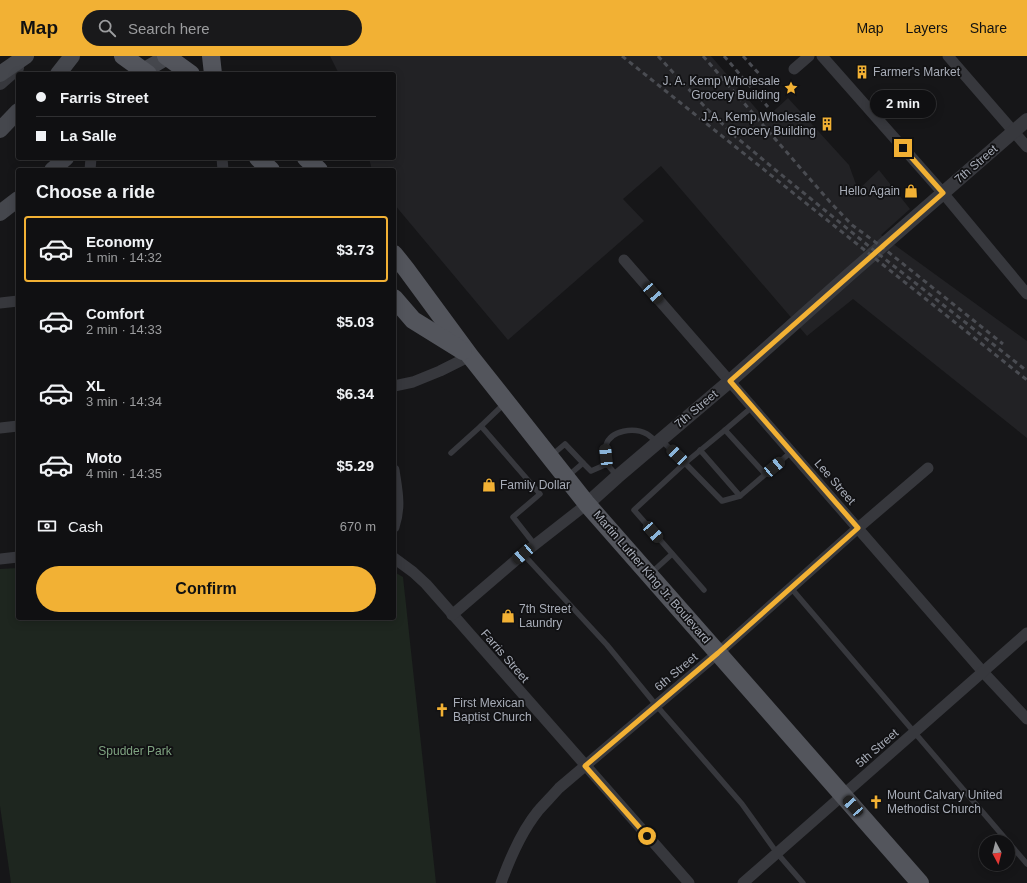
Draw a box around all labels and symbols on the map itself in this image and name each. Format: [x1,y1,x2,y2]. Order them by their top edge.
building icon: Farmer's Market [854,64,870,80]
place label: Farmer's Market [873,65,961,79]
place label: J. A. Kemp Wholesale Grocery Building [663,74,780,102]
place icon: J. A. Kemp Wholesale Grocery Building [783,80,799,96]
callout: 2 min [870,90,936,118]
place label: J.A. Kemp Wholesale Grocery Building [701,110,816,138]
building icon: J.A. Kemp Wholesale Grocery Building [819,116,835,132]
route end [894,139,912,157]
street label: 7th Street [952,141,1001,186]
shop icon: Hello Again [903,183,919,199]
place label: Hello Again [839,184,900,198]
car [641,280,665,306]
street label: 7th Street [672,386,721,431]
car [664,442,690,468]
car [599,443,613,469]
car [761,455,787,479]
street label: Lee Street [812,457,859,508]
shop icon: Family Dollar [481,477,497,493]
place label: Family Dollar [500,478,570,492]
street label: Martin Luther King Jr. Boulevard [590,508,714,646]
car [641,519,665,545]
car [510,542,536,566]
place label: 7th Street Laundry [519,602,572,630]
shop icon: 7th Street Laundry [500,608,516,624]
street label: Farris Street [478,626,532,686]
street label: 6th Street [652,649,701,694]
place label: First Mexican Baptist Church [453,696,532,724]
church icon: First Mexican Baptist Church [434,702,450,718]
street label: 5th Street [853,725,902,770]
park label: Spudder Park [98,744,173,758]
place label: Mount Calvary United Methodist Church [887,788,1002,816]
car [841,793,865,819]
church icon: Mount Calvary United Methodist Church [868,794,884,810]
route start [638,827,656,845]
north arrow [979,835,1015,871]

